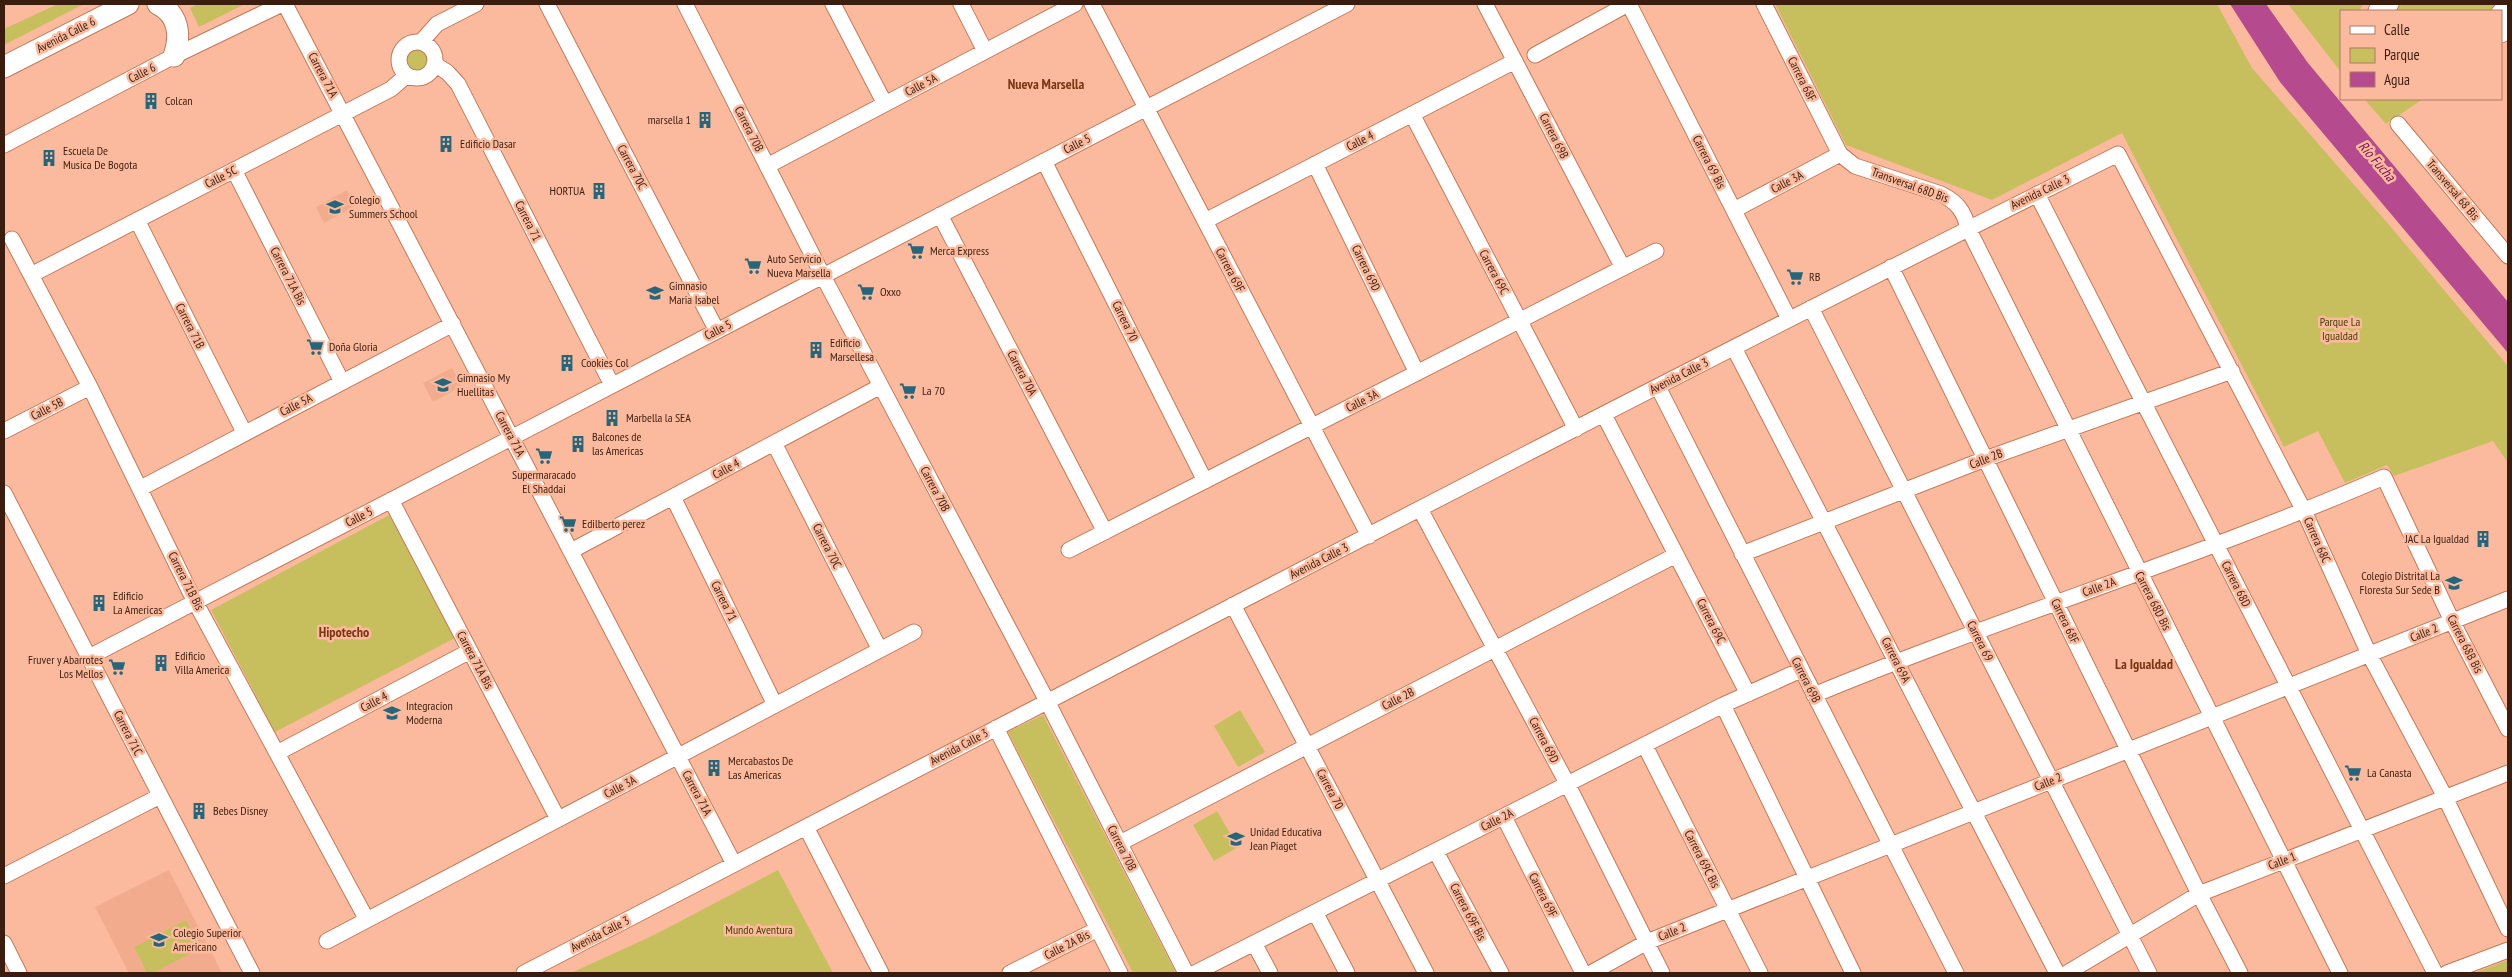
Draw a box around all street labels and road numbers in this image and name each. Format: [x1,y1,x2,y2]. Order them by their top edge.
street label: Avenida Calle 6 [34,13,98,56]
street label: Carrera 71A [305,50,342,100]
street label: Carrera 68F [1785,54,1820,104]
street label: Calle 6 [126,59,158,86]
street label: Calle 5A [902,70,940,99]
street label: Carrera 70B [732,104,767,154]
street label: Carrera 69B [1537,111,1572,161]
street label: Calle 4 [1344,127,1376,154]
street label: Calle 5 [1061,130,1093,157]
street label: Carrera 69 Bis [1690,133,1729,191]
street label: Carrera 70C [614,142,651,192]
street label: Transversal 68 Bis [2424,156,2483,223]
street label: Calle 5C [202,162,240,191]
street label: Transversal 68D Bis [1870,164,1951,205]
street label: Calle 3A [1768,167,1806,196]
street label: Avenida Calle 3 [2008,171,2072,212]
street label: Carrera 71 [512,198,545,243]
street label: Carrera 69D [1349,242,1384,293]
street label: Carrera 71A Bis [267,244,309,307]
street label: Carrera 69F [1213,245,1248,295]
street label: Carrera 69C [1476,247,1513,297]
street label: Carrera 70 [1109,298,1142,343]
street label: Carrera 71B [173,301,208,351]
street label: Calle 5 [702,316,734,343]
street label: Carrera 70A [1004,348,1041,398]
street label: Avenida Calle 3 [1647,354,1711,397]
street label: Calle 3A [1343,386,1381,415]
street label: Calle 5A [277,390,315,419]
street label: Calle 5B [28,394,66,423]
street label: Carrera 71A [492,409,529,459]
street label: Calle 2B [1967,445,2005,472]
street label: Calle 4 [710,455,742,482]
street label: Carrera 70B [917,464,954,514]
street label: Calle 5 [343,503,375,530]
street label: Carrera 68C [2301,515,2334,566]
street label: Carrera 70C [810,521,845,571]
street label: Avenida Calle 3 [1287,539,1351,582]
street label: Carrera 71B Bis [165,549,208,613]
street label: Carrera 68D [2219,558,2254,609]
street label: Carrera 68D Bis [2132,569,2175,633]
street label: Calle 2A [2080,574,2118,599]
street label: Carrera 71 [708,578,741,623]
street label: Carrera 69C [1694,596,1729,646]
street label: Carrera 68F [2048,596,2083,646]
street label: Carrera 68B Bis [2444,612,2487,676]
street label: Carrera 69 [1964,618,1997,663]
street label: Calle 2 [2408,620,2440,645]
street label: Carrera 71A Bis [454,628,497,691]
street label: Carrera 69A [1879,635,1914,685]
street label: Carrera 69B [1789,655,1824,705]
street label: Calle 2B [1379,684,1417,713]
street label: Calle 4 [358,688,390,715]
street label: Carrera 71C [111,708,146,758]
street label: Carrera 69D [1526,714,1563,765]
street label: Avenida Calle 3 [927,725,991,768]
street label: Carrera 70 [1314,766,1347,811]
street label: Carrera 71A [679,768,716,818]
street label: Calle 2 [2032,769,2064,794]
street label: Calle 3A [601,772,639,801]
street label: Calle 2A [1478,805,1516,834]
street label: Carrera 70B [1105,823,1140,873]
street label: Carrera 69C Bis [1681,827,1723,890]
street label: Calle 1 [2266,848,2298,873]
street label: Carrera 69F [1526,870,1561,920]
street label: Carrera 69F Bis [1447,880,1490,943]
street label: Avenida Calle 3 [568,912,632,955]
street label: Calle 2 [1656,919,1688,944]
street label: Calle 2A Bis [1042,927,1092,962]

